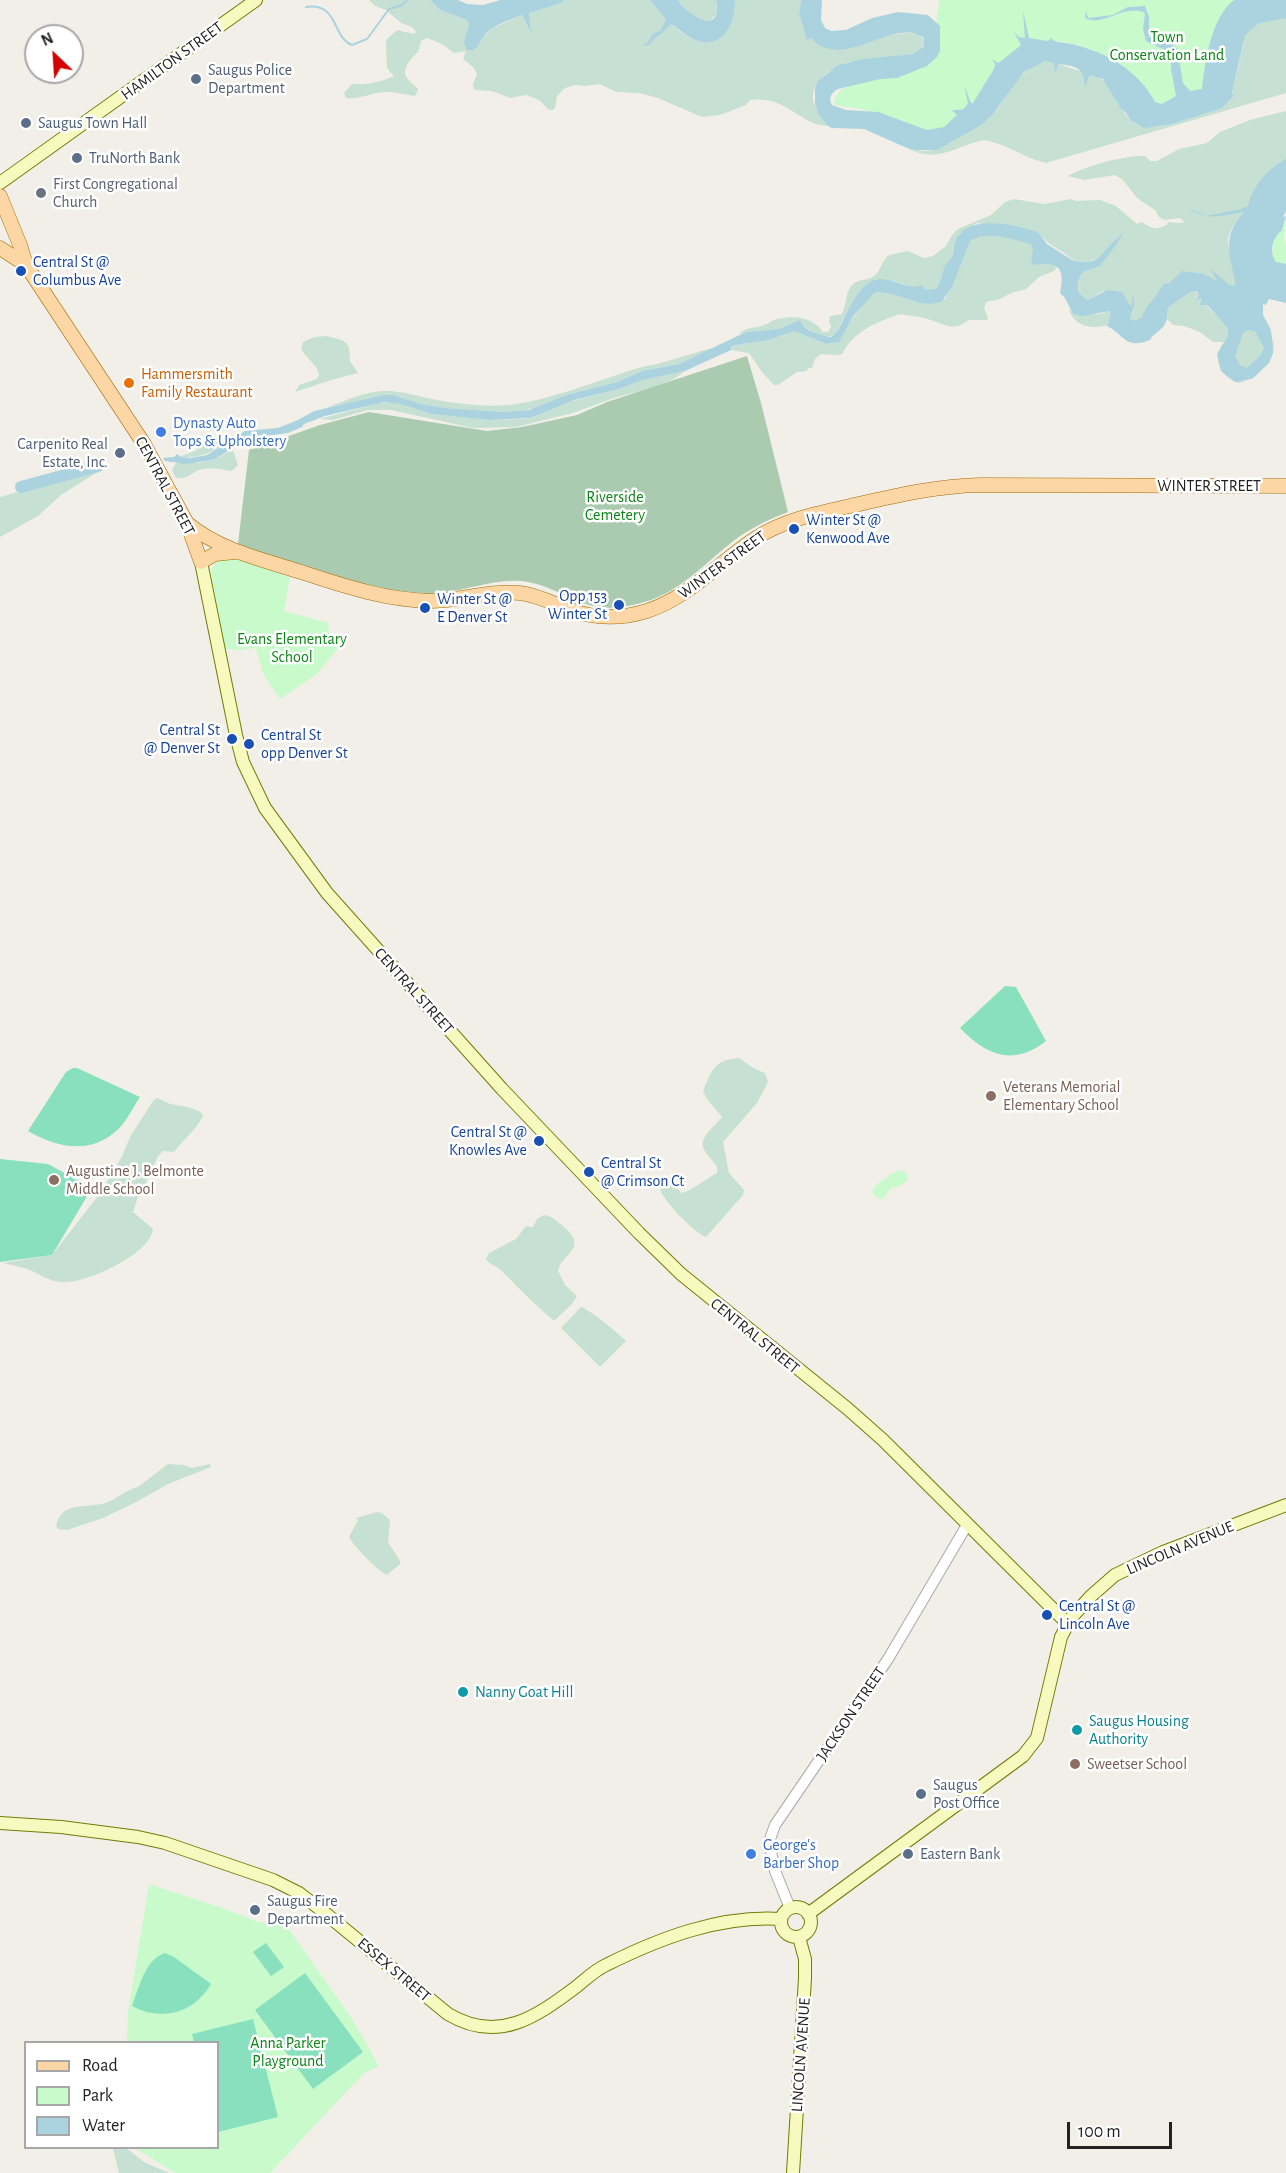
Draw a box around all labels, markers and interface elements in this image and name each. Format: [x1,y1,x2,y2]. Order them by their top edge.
street label: HAMILTON STREET [117,18,227,104]
north arrow [24,24,84,84]
park label: Town Conservation Land [1110,27,1224,65]
text: N [39,30,56,49]
place label: Saugus Police Department [208,60,292,98]
marker: Saugus Police Department [189,72,203,86]
place label: Saugus Town Hall [38,113,147,133]
marker: Saugus Town Hall [19,116,33,130]
place label: TruNorth Bank [89,148,180,168]
marker: TruNorth Bank [70,151,84,165]
place label: First Congregational Church [53,174,178,212]
marker: First Congregational Church [34,186,48,200]
place label: Central St @ Columbus Ave [33,252,121,290]
marker: Central St @ Columbus Ave [14,264,28,278]
place label: Hammersmith Family Restaurant [141,364,252,402]
marker: Hammersmith Family Restaurant [122,376,136,390]
place label: Dynasty Auto Tops & Upholstery [173,413,286,451]
marker: Dynasty Auto Tops & Upholstery [154,425,168,439]
street label: CENTRAL STREET [131,433,199,539]
place label: Carpenito Real Estate, Inc. [17,434,108,472]
marker: Carpenito Real Estate, Inc. [113,446,127,460]
street label: WINTER STREET [1157,476,1261,496]
park label: Riverside Cemetery [585,487,645,525]
place label: Winter St @ Kenwood Ave [806,510,890,548]
marker: Winter St @ Kenwood Ave [787,522,801,536]
street label: WINTER STREET [674,527,770,603]
place label: Opp 153 Winter St [548,586,607,624]
place label: Winter St @ E Denver St [437,589,512,627]
marker: Opp 153 Winter St [612,598,626,612]
marker: Winter St @ E Denver St [418,601,432,615]
park label: Evans Elementary School [237,629,347,667]
place label: Central St @ Denver St [144,720,220,758]
place label: Central St opp Denver St [261,725,348,763]
marker: Central St @ Denver St [225,732,239,746]
marker: Central St opp Denver St [242,737,256,751]
street label: CENTRAL STREET [370,944,458,1038]
place label: Veterans Memorial Elementary School [1003,1077,1121,1115]
marker: Veterans Memorial Elementary School [984,1089,998,1103]
place label: Central St @ Knowles Ave [449,1122,527,1160]
marker: Central St @ Knowles Ave [532,1134,546,1148]
place label: Central St @ Crimson Ct [601,1153,684,1191]
place label: Augustine J. Belmonte Middle School [66,1161,204,1199]
marker: Central St @ Crimson Ct [582,1165,596,1179]
marker: Augustine J. Belmonte Middle School [47,1173,61,1187]
street label: CENTRAL STREET [706,1294,804,1378]
street label: LINCOLN AVENUE [1124,1517,1236,1579]
place label: Central St @ Lincoln Ave [1059,1596,1135,1634]
marker: Central St @ Lincoln Ave [1040,1608,1054,1622]
street label: JACKSON STREET [812,1663,890,1765]
place label: Nanny Goat Hill [475,1682,573,1702]
marker: Nanny Goat Hill [456,1685,470,1699]
place label: Saugus Housing Authority [1089,1711,1189,1749]
marker: Saugus Housing Authority [1070,1723,1084,1737]
place label: Sweetser School [1087,1754,1187,1774]
marker: Sweetser School [1068,1757,1082,1771]
place label: Saugus Post Office [933,1775,1000,1813]
marker: Saugus Post Office [914,1787,928,1801]
place label: George's Barber Shop [763,1835,839,1873]
place label: Eastern Bank [920,1844,1000,1864]
marker: George's Barber Shop [744,1847,758,1861]
marker: Eastern Bank [901,1847,915,1861]
place label: Saugus Fire Department [267,1891,344,1929]
marker: Saugus Fire Department [248,1903,262,1917]
street label: ESSEX STREET [353,1934,435,2006]
street label: LINCOLN AVENUE [787,1997,815,2113]
park label: Anna Parker Playground [250,2033,326,2071]
legend [24,2041,219,2149]
text: Road [82,2057,118,2075]
text: Park [82,2087,113,2105]
scale bar [1070,2110,1175,2148]
text: Water [82,2117,125,2135]
text: 100 m [1078,2123,1121,2141]

